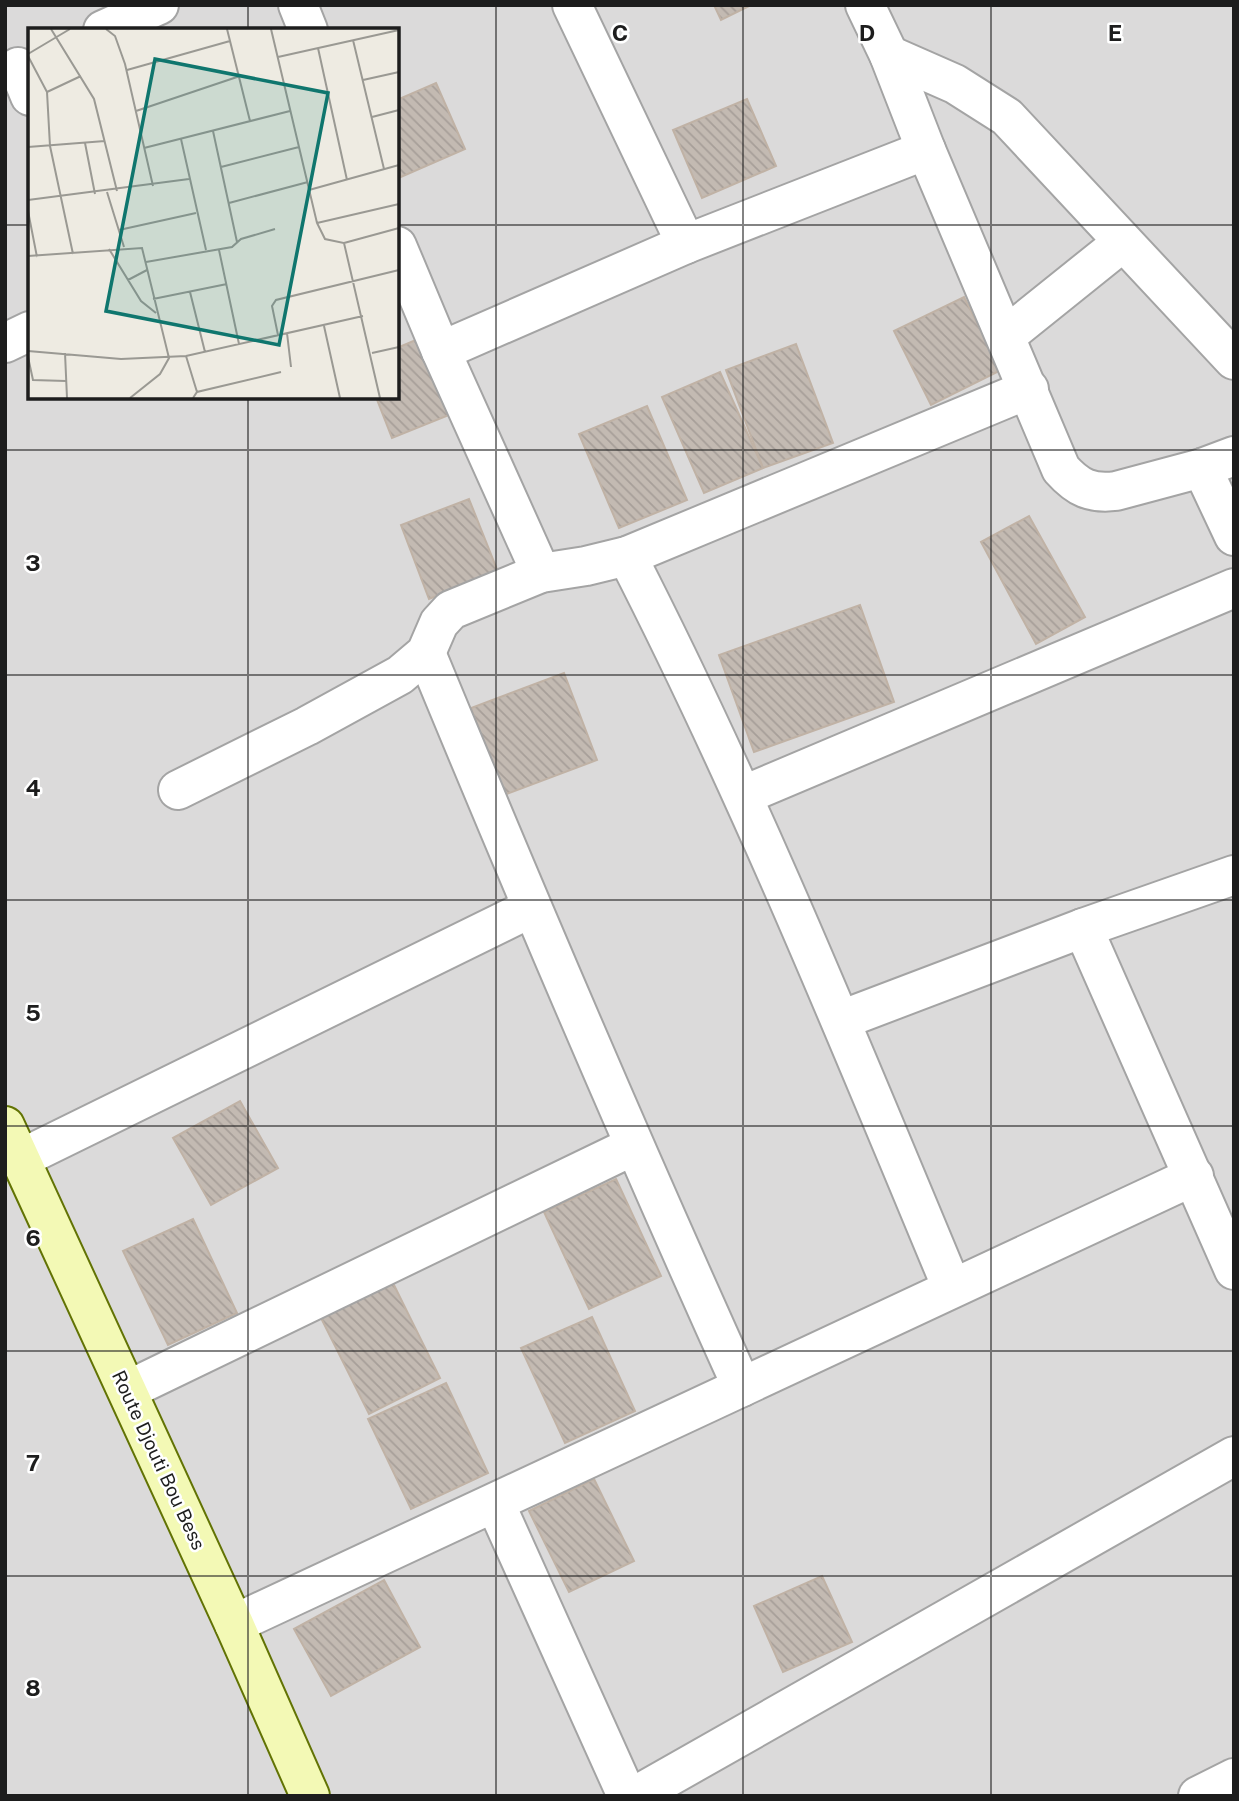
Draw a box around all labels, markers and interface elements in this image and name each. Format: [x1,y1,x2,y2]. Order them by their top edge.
text: C [612,19,628,46]
text: D [859,19,875,46]
text: E [1108,19,1122,46]
inset map [28,28,399,399]
text: 3 [25,549,41,576]
text: 4 [25,774,41,801]
text: 5 [25,999,41,1026]
text: 6 [25,1224,41,1251]
street label: Route Djouti Bou Bess [108,1367,210,1553]
text: 7 [26,1449,40,1476]
text: 8 [25,1674,41,1701]

